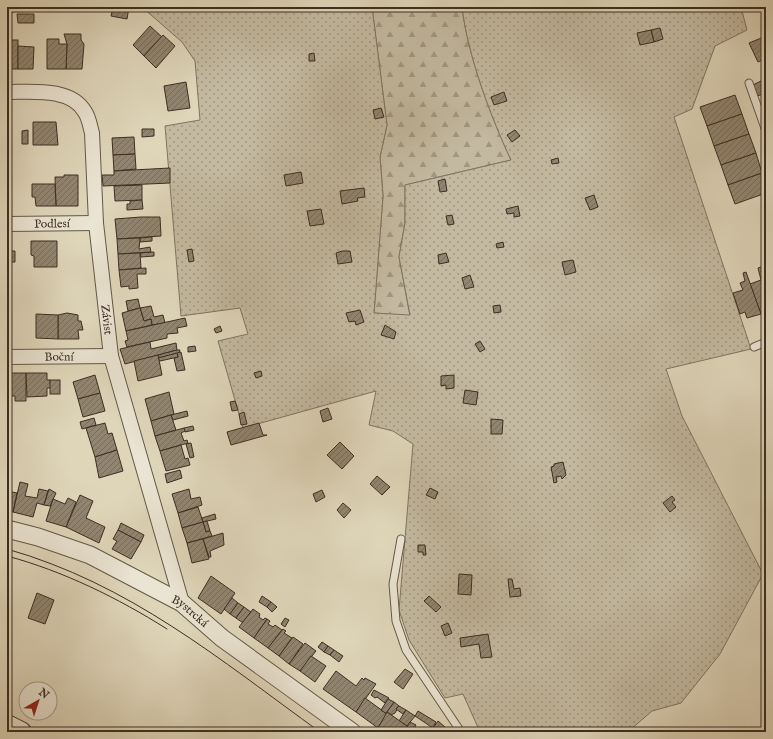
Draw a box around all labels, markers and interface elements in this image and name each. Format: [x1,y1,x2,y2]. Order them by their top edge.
street label: Podlesí [34,216,71,231]
street label: Závist [98,304,116,336]
street label: Boční [44,349,74,364]
street label: Bystrcká [169,591,212,631]
north arrow [18,681,58,721]
text: N [35,685,52,703]

